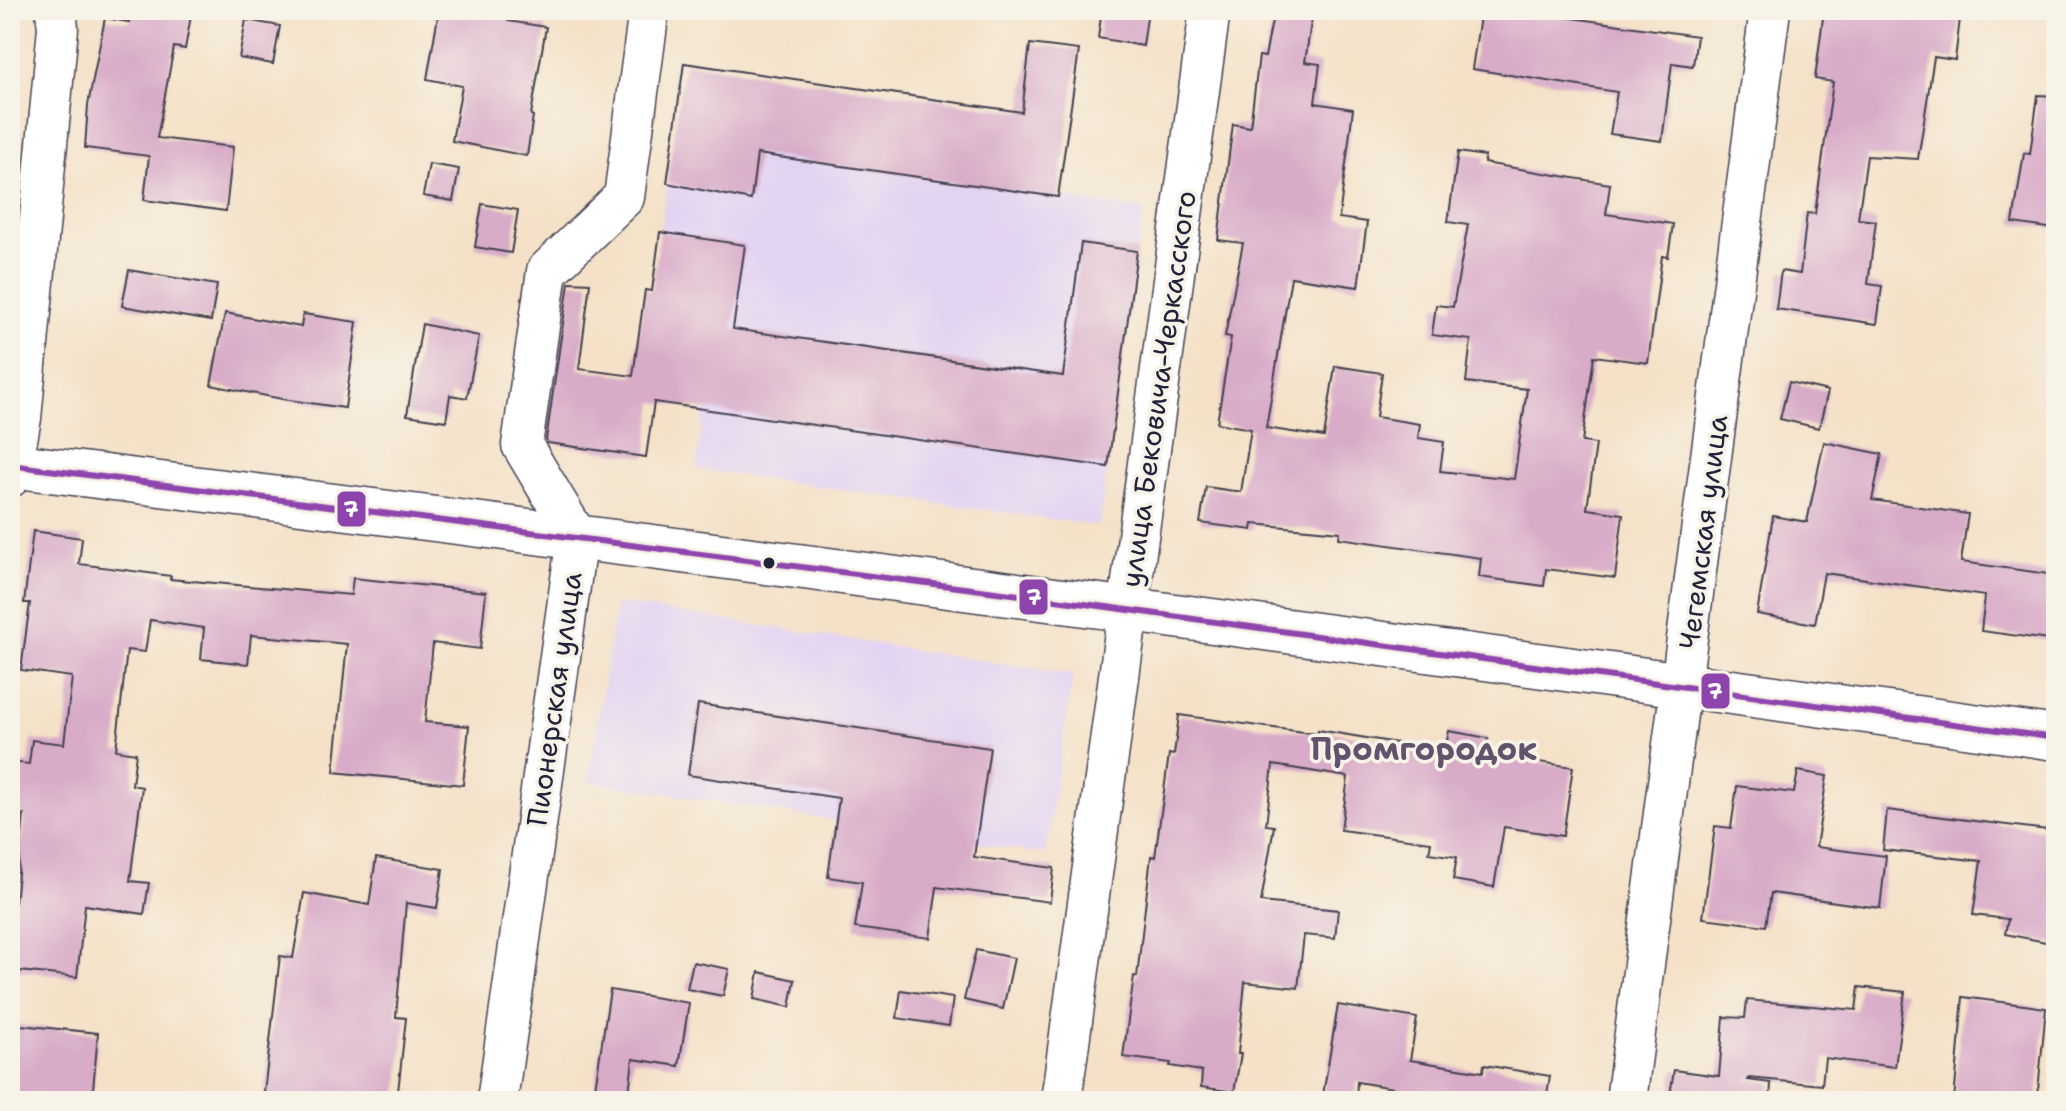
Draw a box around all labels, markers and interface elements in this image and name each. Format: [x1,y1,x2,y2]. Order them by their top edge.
street label: улица Бековича-Черкасского [1111,188,1205,590]
street label: Чегемская улица [1670,413,1736,651]
line badge: 7 [336,490,367,528]
text: 7 [343,495,359,524]
unlabelled marker [761,555,777,571]
street label: Пионерская улица [517,570,591,828]
line badge: 7 [1018,578,1049,616]
text: 7 [1026,583,1042,612]
line badge: 7 [1700,672,1731,710]
text: 7 [1707,677,1723,706]
district label: Промгородок [1311,727,1537,770]

